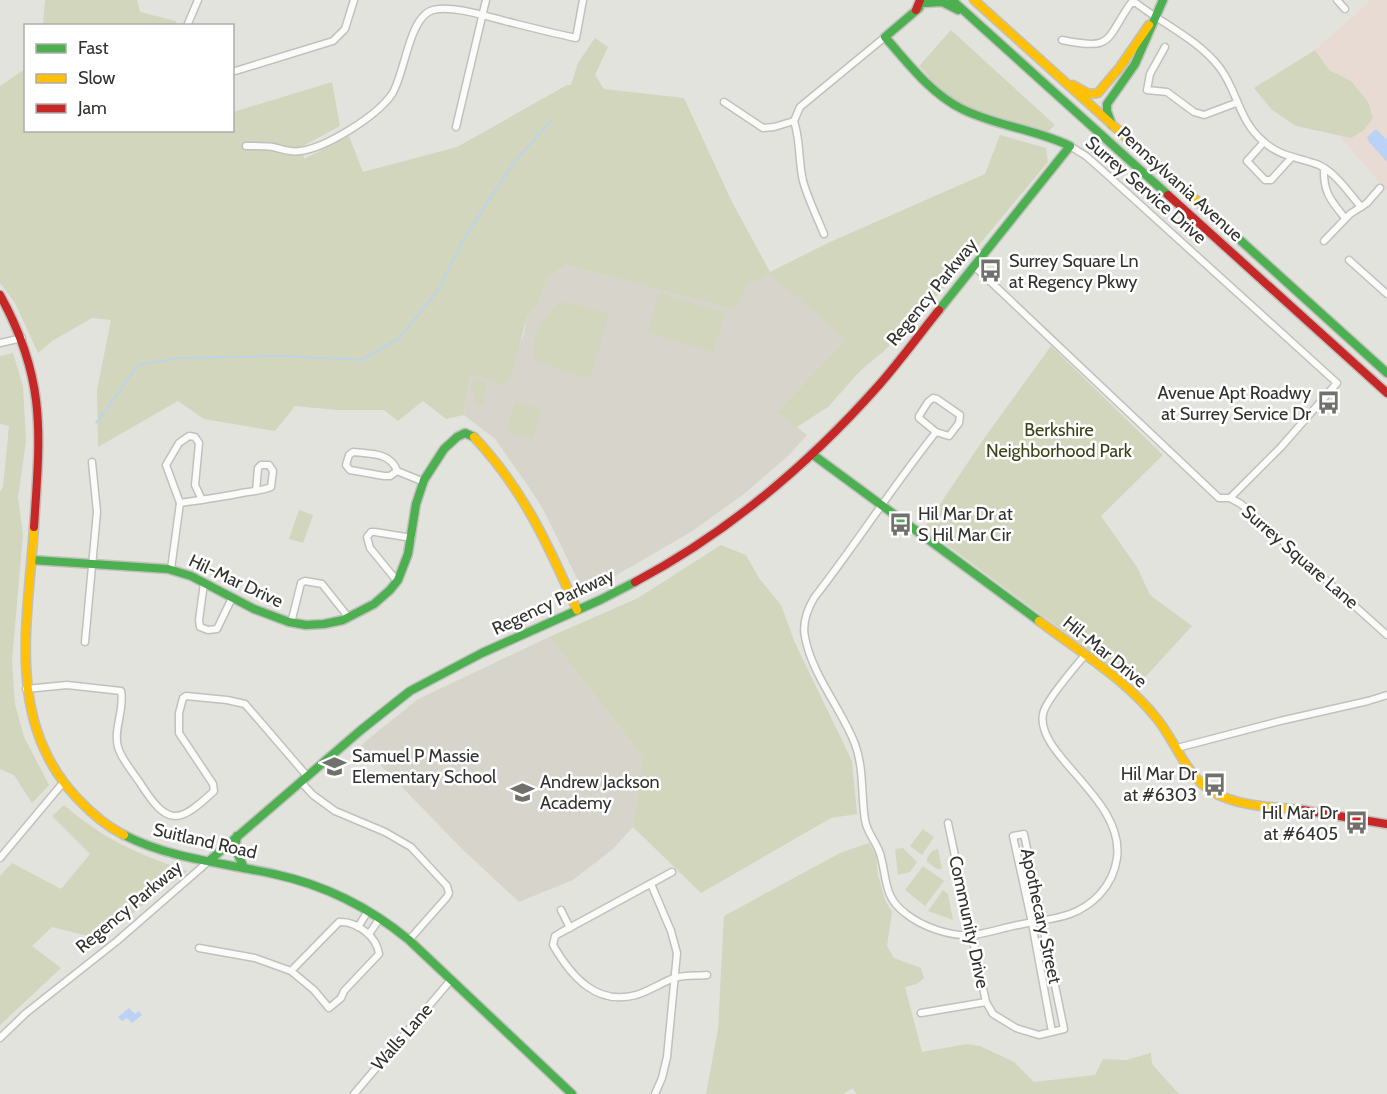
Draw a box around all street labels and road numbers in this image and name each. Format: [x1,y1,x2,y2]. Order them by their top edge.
street label: Pennsylvania Avenue [1113,122,1247,246]
street label: Surrey Service Drive [1081,131,1211,249]
street label: Regency Parkway [882,234,982,350]
street label: Surrey Square Lane [1237,500,1363,614]
street label: Hil-Mar Drive [185,550,287,612]
street label: Regency Parkway [488,564,618,640]
street label: Hil-Mar Drive [1059,612,1151,692]
street label: Suitland Road [151,818,259,864]
street label: Apothecary Street [1016,846,1066,986]
street label: Community Drive [944,854,994,990]
street label: Regency Parkway [71,856,187,958]
street label: Walls Lane [367,999,437,1075]

